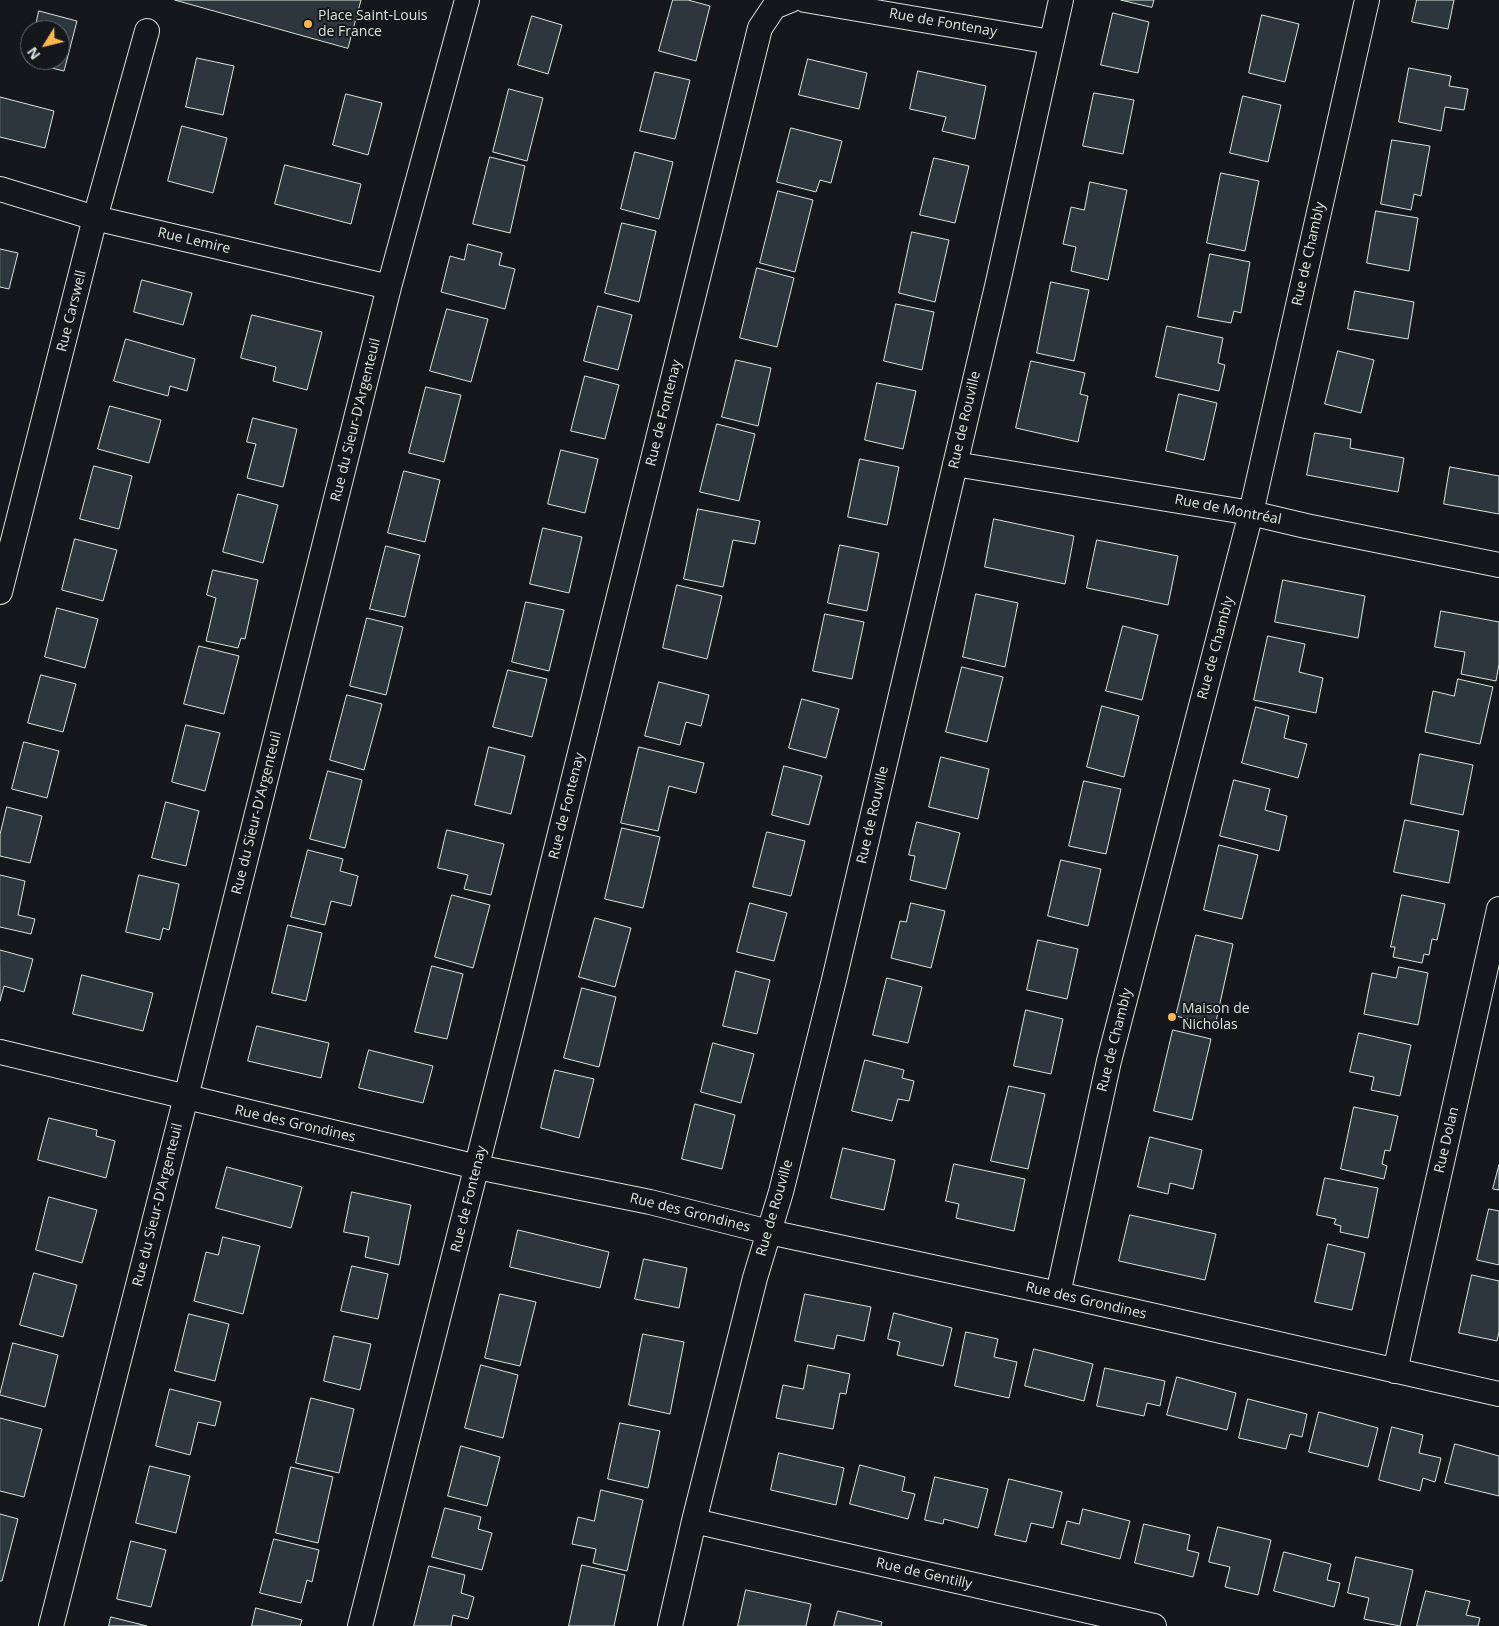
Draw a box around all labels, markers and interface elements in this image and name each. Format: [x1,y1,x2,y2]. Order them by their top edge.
street label: Rue de Fontenay [888,5,998,41]
place label: Place Saint-Louis de France [318,8,428,40]
marker: Place Saint-Louis de France [302,18,314,30]
north arrow [20,20,70,70]
text: N [22,43,44,64]
street label: Rue de Chambly [1289,200,1329,308]
street label: Rue Lemire [156,224,232,258]
street label: Rue Carswell [54,268,90,354]
street label: Rue du Sieur-D'Argenteuil [328,337,384,503]
street label: Rue de Fontenay [643,358,685,468]
street label: Rue de Rouville [946,369,984,471]
street label: Rue de Montréal [1173,491,1283,529]
street label: Rue de Chambly [1194,595,1238,701]
street label: Rue du Sieur-D'Argenteuil [229,730,285,896]
street label: Rue de Fontenay [546,751,588,861]
street label: Rue de Rouville [854,764,892,866]
street label: Rue de Chambly [1094,987,1136,1093]
place label: Maison de Nicholas [1182,1001,1250,1034]
marker: Maison de Nicholas [1166,1011,1178,1023]
street label: Rue des Grondines [233,1102,357,1146]
street label: Rue Dolan [1431,1105,1463,1175]
street label: Rue du Sieur-D'Argenteuil [130,1122,186,1288]
street label: Rue de Fontenay [448,1144,490,1254]
street label: Rue de Rouville [753,1158,797,1258]
street label: Rue des Grondines [628,1190,752,1236]
street label: Rue des Grondines [1024,1279,1148,1323]
street label: Rue de Gentilly [874,1555,974,1593]

